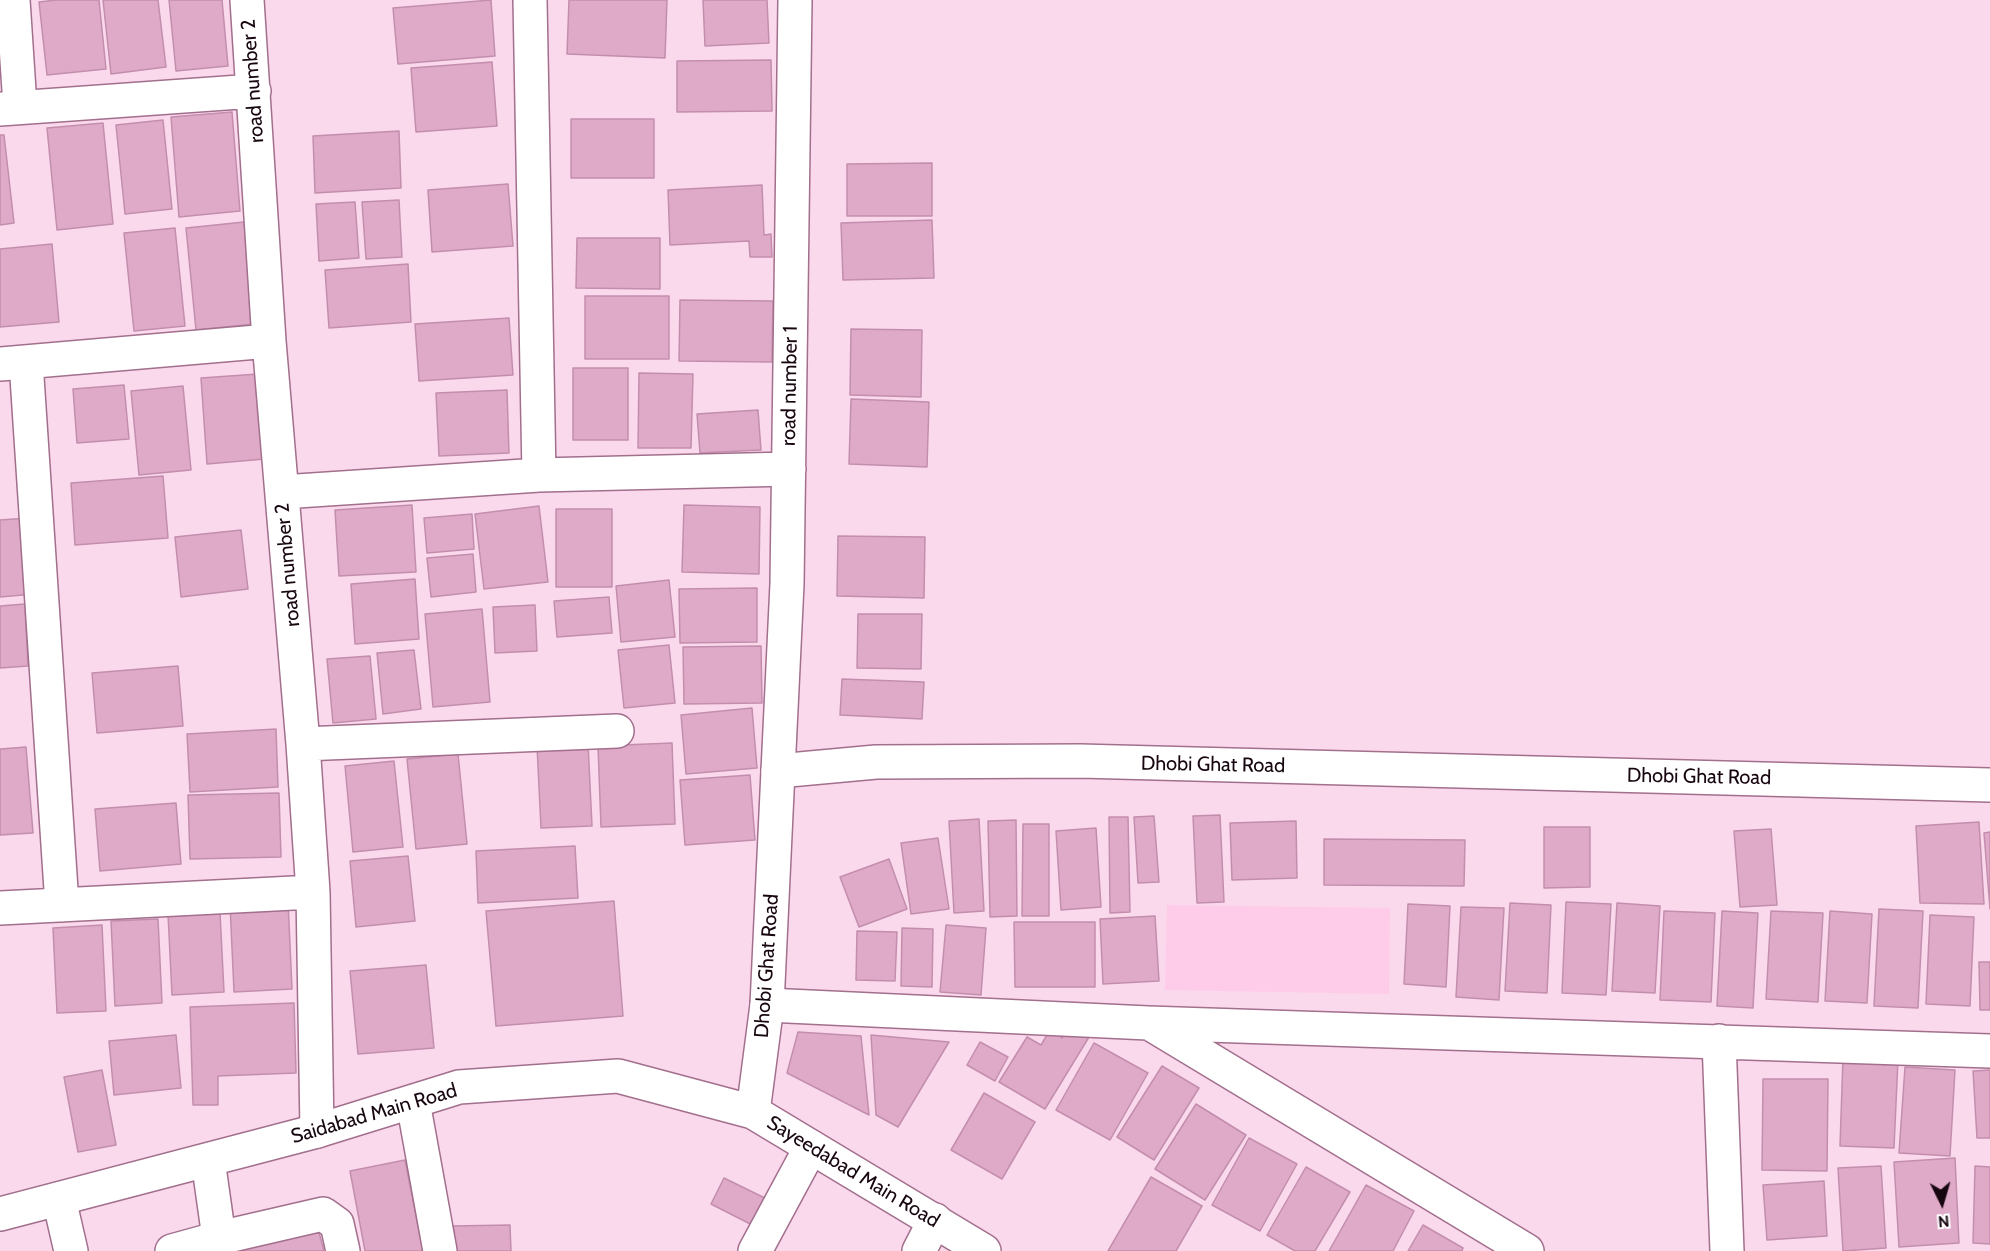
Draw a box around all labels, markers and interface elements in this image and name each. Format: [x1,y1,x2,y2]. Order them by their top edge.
street label: road number 2 [237,18,269,144]
street label: road number 1 [777,326,803,446]
street label: road number 2 [271,502,305,628]
street label: Dhobi Ghat Road [1141,752,1285,778]
street label: Dhobi Ghat Road [1627,764,1771,790]
street label: Dhobi Ghat Road [750,893,784,1039]
street label: Saidabad Main Road [288,1079,460,1149]
street label: Sayeedabad Main Road [762,1111,944,1233]
north arrow [1912,1173,1972,1233]
text: N [1937,1211,1950,1231]

